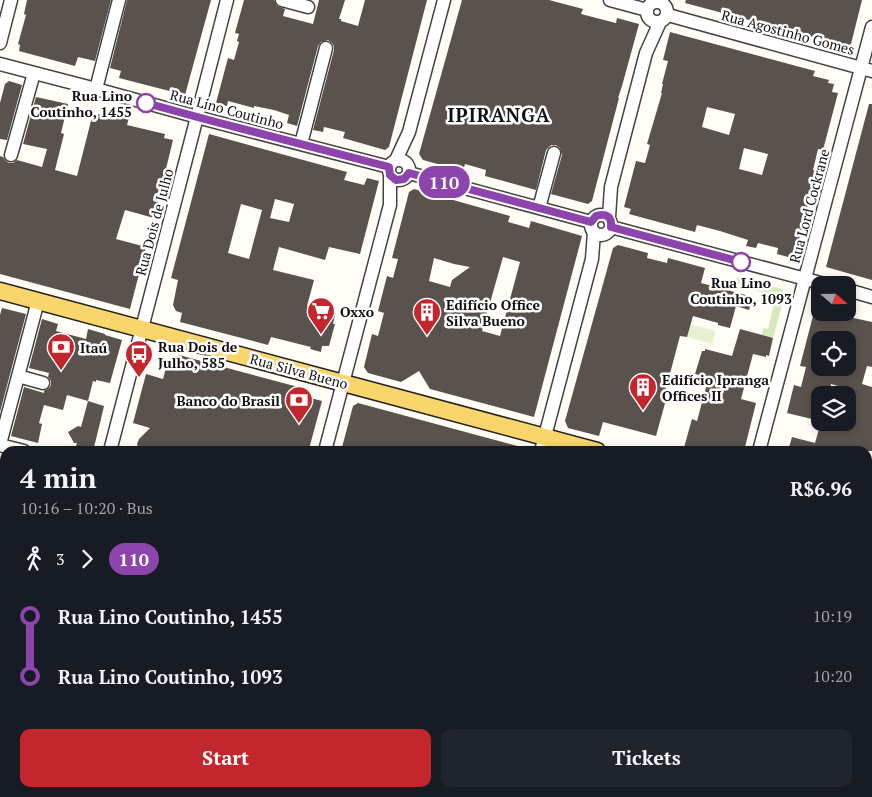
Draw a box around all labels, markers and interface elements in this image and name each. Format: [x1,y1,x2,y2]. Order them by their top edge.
street label: Rua Agostinho Gomes [719,5,857,59]
street label: Rua Lino Coutinho [168,85,286,133]
place label: Rua Lino Coutinho, 1455 [30,86,132,121]
marker: Rua Lino Coutinho, 1455 [136,93,156,113]
district label: IPIRANGA [447,102,551,127]
street label: Rua Lord Cockrane [785,147,833,265]
street label: Rua Dois de Julho [131,166,177,278]
line badge: 110 [415,166,473,198]
text: 110 [429,170,459,194]
marker: Rua Lino Coutinho, 1093 [731,252,751,272]
place label: Rua Lino Coutinho, 1093 [690,273,792,308]
north arrow [811,276,856,321]
map controls [811,276,856,431]
place label: Edifício Office Silva Bueno [446,295,540,330]
supermarket icon: Oxxo [306,296,336,335]
building icon: Edifício Office Silva Bueno [412,297,442,336]
place label: Oxxo [340,302,374,321]
button: locate [811,331,856,376]
bank icon: Itaú [46,332,76,371]
place label: Rua Dois de Julho, 585 [158,337,238,372]
place label: Itaú [80,338,108,357]
bus stop icon: Rua Dois de Julho, 585 [124,339,154,378]
street label: Rua Silva Bueno [248,349,350,393]
place label: Edifício Ipranga Offices II [662,370,769,405]
building icon: Edifício Ipranga Offices II [628,372,658,411]
bank icon: Banco do Brasil [284,385,314,424]
button: layers [811,386,856,431]
place label: Banco do Brasil [176,391,280,410]
text: 4 min [20,459,97,496]
text: R$6.96 [790,476,852,501]
text: 10:16 – 10:20 · Bus [20,497,153,519]
icon: walk [20,545,48,573]
icon: forward [73,545,101,573]
text: 110 [119,547,149,571]
text: 3 [56,548,65,570]
text: Rua Lino Coutinho, 1455 [58,604,283,629]
text: 10:19 [813,605,852,627]
text: Rua Lino Coutinho, 1093 [58,664,283,689]
text: 10:20 [813,665,852,687]
button: Start [20,729,431,787]
button: Tickets [441,729,852,787]

